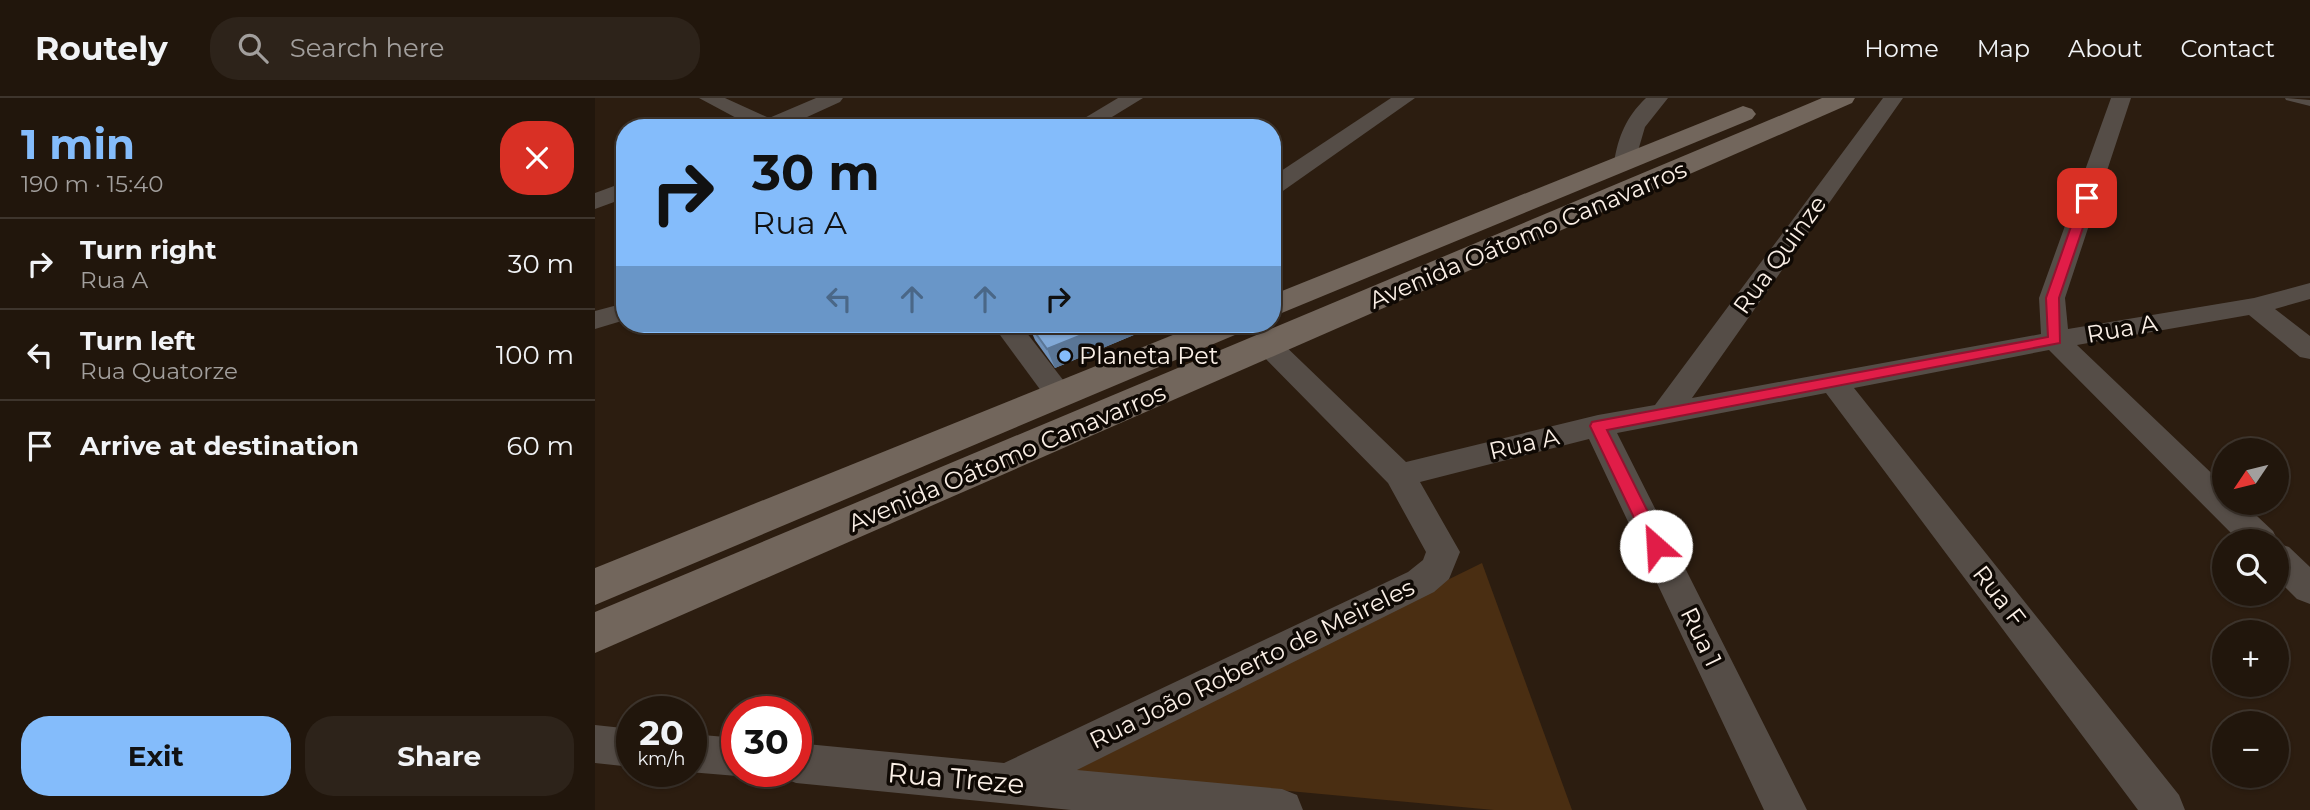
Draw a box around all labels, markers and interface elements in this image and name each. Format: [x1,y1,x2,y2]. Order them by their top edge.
search box [210,17,700,80]
text: Routely [35,28,168,68]
icon: search [234,29,272,67]
text: Search here [290,32,445,64]
text: Home [1864,34,1939,63]
text: Map [1977,34,2030,63]
text: About [2068,34,2142,63]
text: Contact [2180,34,2275,63]
text: 1 min [21,118,135,170]
button: close [500,121,574,195]
text: 30 m [752,143,880,202]
icon: right [637,147,728,238]
street label: Avenida Oátomo Canavarros [1365,154,1691,315]
pin [2057,168,2117,228]
text: 190 m · 15:40 [21,170,163,198]
icon: arrive [2068,179,2106,217]
street label: Rua Quinze [1727,190,1832,320]
text: Rua A [752,203,847,242]
text: Turn right [80,234,216,266]
icon: right [21,245,59,283]
text: 30 m [508,248,574,280]
text: Rua A [80,266,148,294]
icon: left [820,280,858,318]
icon: ahead [893,280,931,318]
icon: ahead [966,280,1004,318]
icon: right [1039,280,1077,318]
street label: Rua A [2084,308,2160,349]
text: Turn left [80,325,196,357]
icon: left [21,336,59,374]
text: 100 m [496,339,574,371]
place label: Planeta Pet [1079,341,1219,370]
marker: Planeta Pet [1057,348,1073,364]
text: Rua Quatorze [80,357,238,385]
street label: Avenida Oátomo Canavarros [844,377,1170,538]
street label: Rua A [1486,421,1563,466]
icon: arrive [21,427,59,465]
text: Arrive at destination [80,430,359,462]
text: 60 m [507,430,574,462]
north arrow [2212,438,2289,514]
map controls [2212,438,2289,788]
position arrow [1619,509,1693,583]
button: search [2212,529,2289,606]
street label: Rua F [1967,560,2032,632]
street label: Rua João Roberto de Meireles [1085,572,1419,755]
street label: Rua 1 [1675,602,1728,671]
button: + [2212,620,2289,697]
speed limit sign: 30 [721,696,812,787]
text: 20 [639,711,684,754]
button: − [2212,711,2289,788]
button: Exit [21,716,291,796]
button: Share [305,716,574,796]
text: km/h [637,748,686,770]
street label: Rua Treze [886,755,1026,801]

